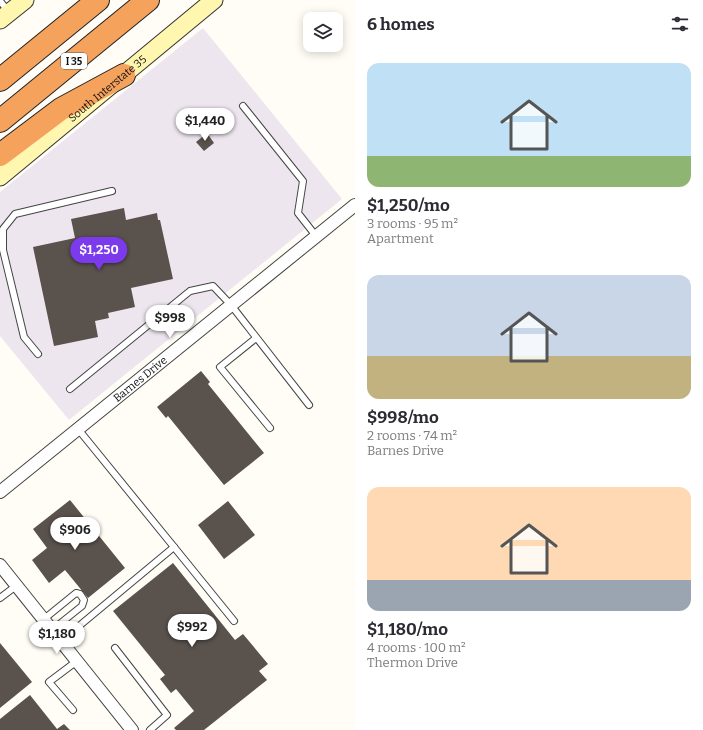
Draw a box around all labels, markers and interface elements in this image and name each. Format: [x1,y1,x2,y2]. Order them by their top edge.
map controls [303,12,343,52]
button: layers [303,12,343,52]
icon: filters [669,13,691,35]
text: 6 homes [367,14,435,35]
road number: I 35 [61,53,87,69]
street label: South Interstate 35 [66,53,149,125]
icon: home [493,89,565,161]
pin: $1,440 [172,108,238,142]
text: $1,440 [185,113,225,128]
text: $1,250/mo [367,195,450,216]
text: 3 rooms · 95 m² [367,216,458,231]
text: Apartment [367,231,434,246]
pin: $1,250 [66,237,132,271]
text: $1,250 [79,242,119,257]
icon: home [493,301,565,373]
pin: $998 [146,305,194,339]
text: $998 [154,310,186,325]
street label: Barnes Drive [111,354,170,405]
text: $998/mo [367,407,439,428]
text: 2 rooms · 74 m² [367,428,457,443]
text: Barnes Drive [367,443,444,458]
icon: home [493,513,565,585]
pin: $906 [51,517,99,551]
text: $906 [59,522,91,537]
pin: $992 [168,614,216,648]
text: $992 [177,619,207,634]
text: $1,180/mo [367,619,448,640]
pin: $1,180 [24,621,90,655]
text: $1,180 [38,626,76,641]
text: 4 rooms · 100 m² [367,640,466,655]
text: Thermon Drive [367,655,458,670]

